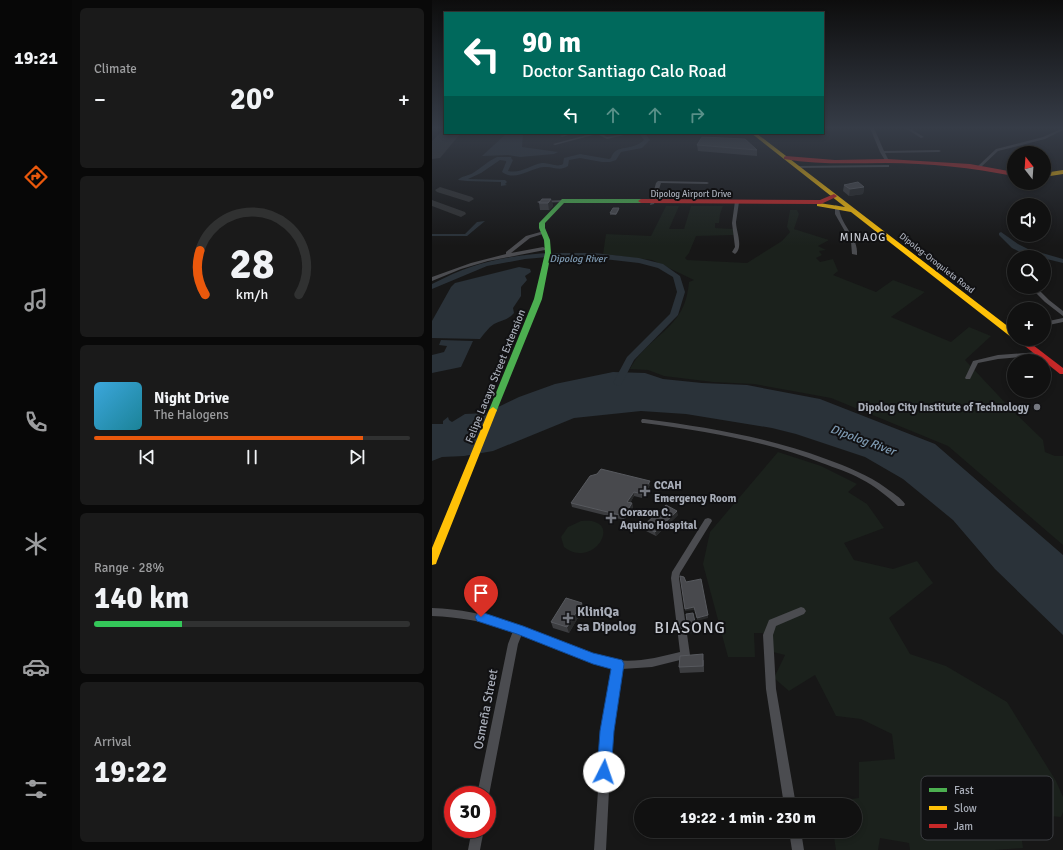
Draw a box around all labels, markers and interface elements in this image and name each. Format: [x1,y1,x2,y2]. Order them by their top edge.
text: 90 m [522,26,581,60]
icon: left [456,28,508,80]
text: 19:21 [14,47,58,69]
text: Doctor Santiago Calo Road [522,60,727,82]
text: Climate [94,61,137,77]
text: 20° [230,81,274,118]
text: − [94,86,106,113]
text: + [398,86,410,113]
icon: left [560,104,582,126]
icon: ahead [602,104,624,126]
icon: ahead [644,104,666,126]
icon: right [686,104,708,126]
north arrow [1007,146,1051,190]
map controls [1007,146,1051,398]
icon: directions [22,163,50,191]
street label: Dipolog Airport Drive [650,189,732,200]
button: sound [1007,198,1051,242]
district label: MINAOG [840,231,886,244]
street label: Dipolog-Oroquieta Road [897,231,977,296]
text: 28 [230,238,274,289]
button: search [1007,250,1051,294]
water label: Dipolog River [550,253,608,265]
text: km/h [236,285,268,302]
icon: music [22,286,50,314]
button: + [1007,302,1051,346]
street label: Felipe Lacaya Street Extension [463,308,528,445]
button: − [1007,354,1051,398]
text: Night Drive [154,389,229,407]
place label: Dipolog City Institute of Technology [858,401,1030,414]
marker: Dipolog City Institute of Technology [1032,402,1042,412]
text: The Halogens [154,407,229,423]
icon: phone [22,408,50,436]
water label: Dipolog River [828,422,899,460]
icon: previous [136,446,158,468]
icon: pause [241,446,263,468]
icon: next [346,446,368,468]
place label: CCAH Emergency Room [654,479,736,505]
marker: CCAH Emergency Room [639,485,651,497]
place label: Corazon C. Aquino Hospital [620,506,697,532]
marker: Corazon C. Aquino Hospital [605,512,617,524]
icon: climate [22,530,50,558]
text: Range · 28% [94,560,164,576]
pin [464,576,498,617]
text: 140 km [94,580,189,617]
icon: arrive [470,582,492,604]
place label: KliniQa sa Dipolog [577,604,636,635]
marker: KliniQa sa Dipolog [562,612,574,624]
district label: BIASONG [654,618,726,638]
icon: car [22,653,50,681]
street label: Osmeña Street [470,667,502,751]
text: Arrival [94,734,131,750]
position arrow [583,751,625,793]
text: 19:22 [94,754,168,791]
icon: filters [22,775,50,803]
legend [921,776,1053,840]
text: Fast [954,784,974,797]
speed limit sign: 30 [444,786,496,838]
text: Slow [954,802,977,815]
text: 19:22 · 1 min · 230 m [680,809,816,827]
text: Jam [954,820,973,833]

